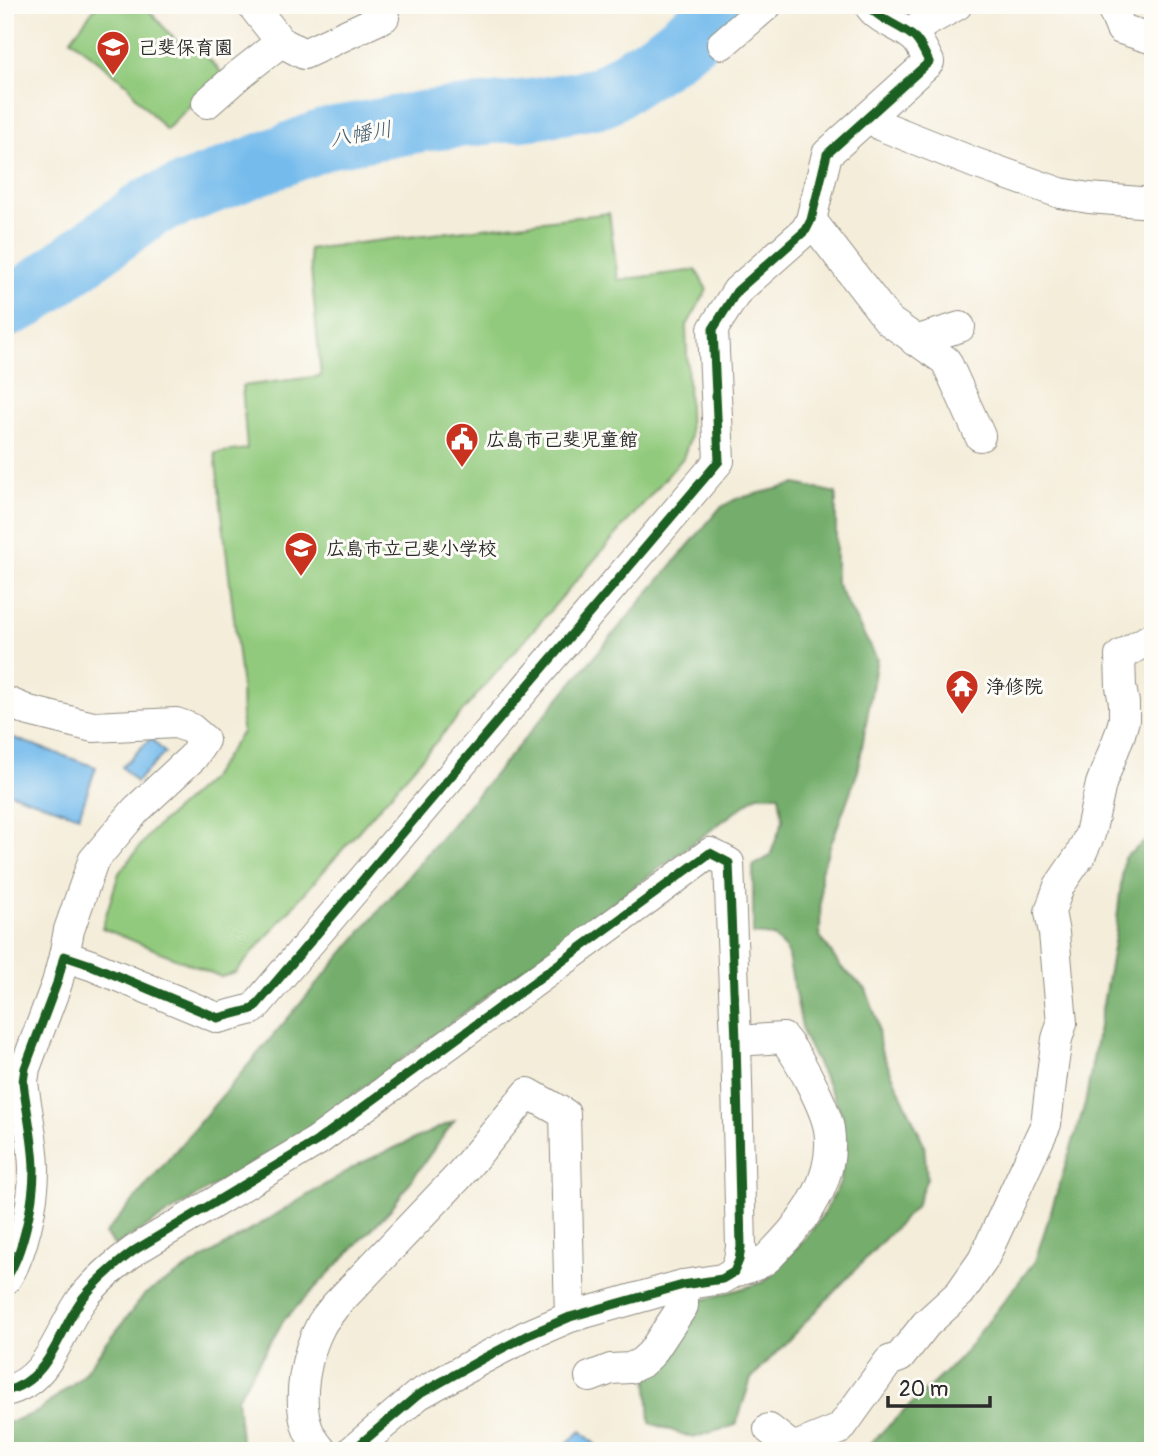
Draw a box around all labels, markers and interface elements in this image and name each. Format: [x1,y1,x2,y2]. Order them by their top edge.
school or university icon: 己斐保育園 [94,28,132,77]
place label: 己斐保育園 [138,36,233,60]
water label: 八幡川 [328,116,394,153]
public building icon: 広島市己斐児童館 [443,420,481,469]
place label: 広島市己斐児童館 [486,428,638,452]
school or university icon: 広島市立己斐小学校 [282,529,320,578]
place label: 広島市立己斐小学校 [326,537,497,561]
temple icon: 浄修院 [943,667,981,716]
place label: 浄修院 [986,675,1043,699]
scale bar [888,1365,990,1409]
text: 20 m [899,1376,948,1403]

